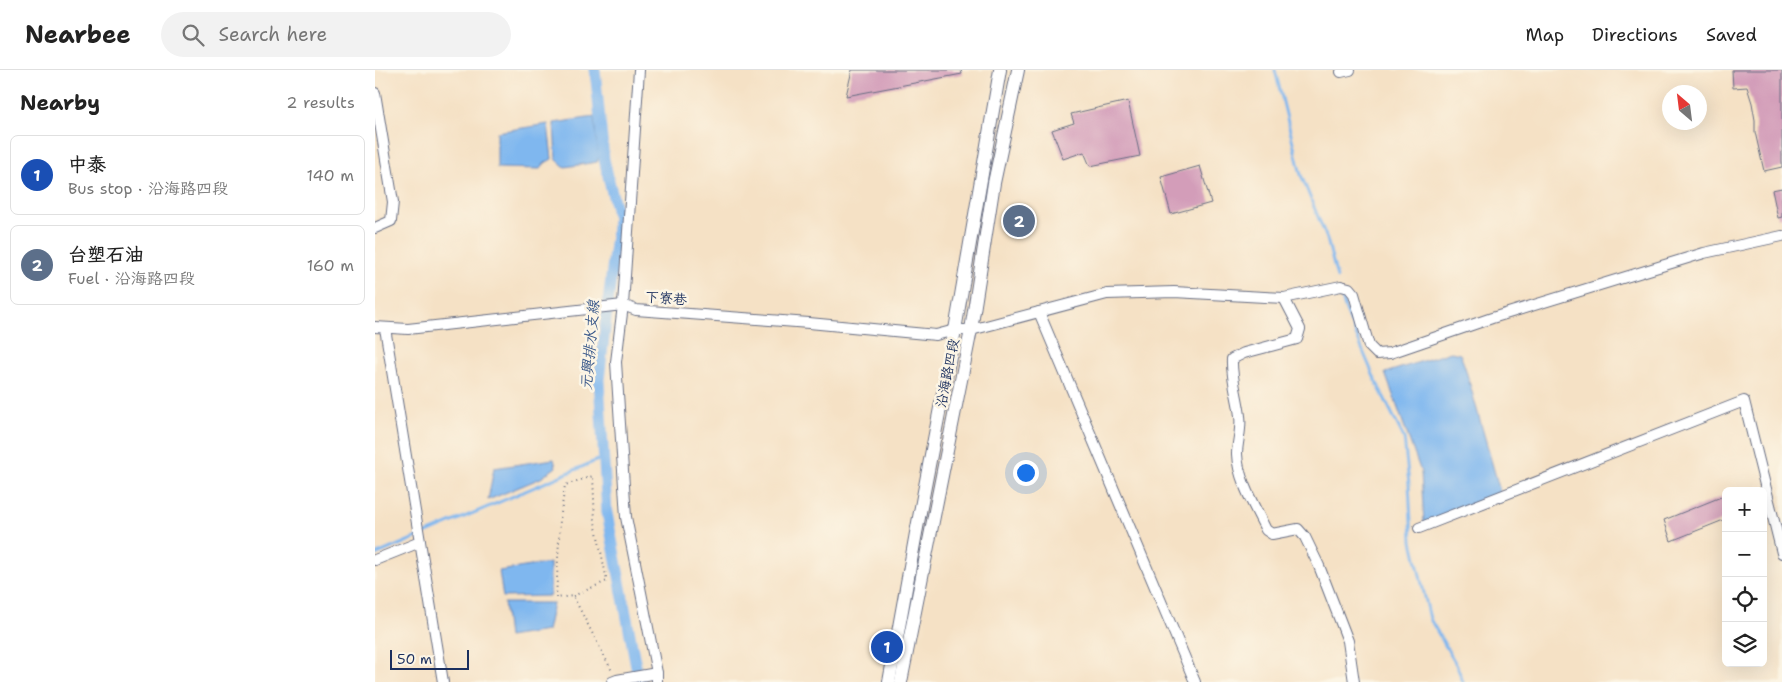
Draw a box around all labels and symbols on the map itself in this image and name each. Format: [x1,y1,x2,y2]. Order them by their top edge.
north arrow [1662,85,1707,130]
pin: 2 [1003,202,1035,240]
street label: 下寮巷 [644,288,689,309]
water label: 元興排水支線 [576,298,604,391]
street label: 沿海路四段 [931,337,963,409]
your location [1013,460,1039,486]
pin: 1 [871,628,903,666]
scale bar [390,647,469,670]

